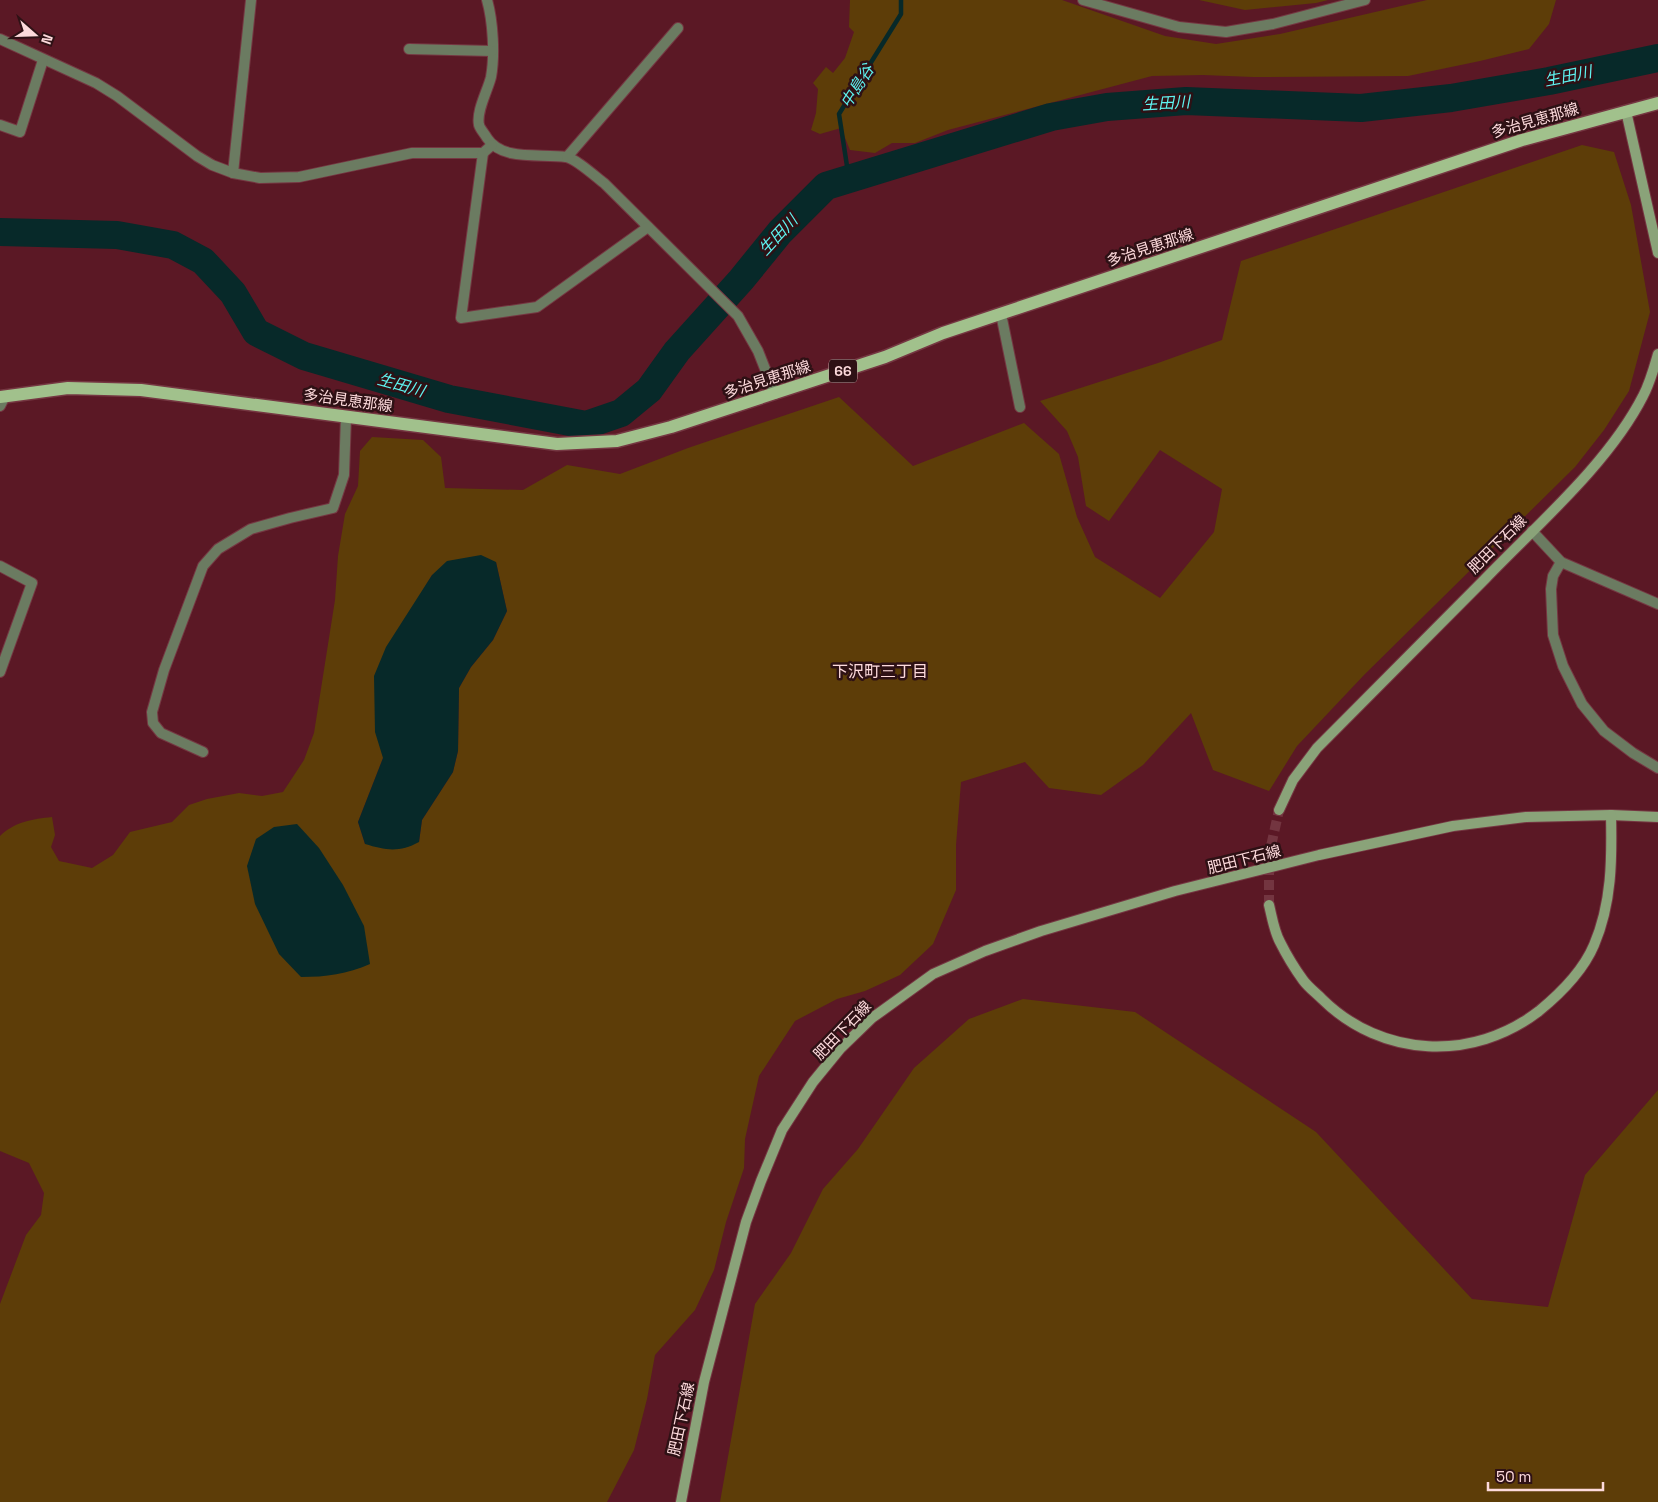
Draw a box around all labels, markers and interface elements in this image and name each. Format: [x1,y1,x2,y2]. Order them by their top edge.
north arrow [10,10,60,60]
text: N [37,32,57,47]
water label: 中島谷 [835,58,880,112]
water label: 生田川 [1542,61,1596,91]
water label: 生田川 [1141,91,1193,115]
street label: 多治見恵那線 [1489,98,1581,142]
water label: 生田川 [754,209,803,260]
street label: 多治見恵那線 [1104,224,1196,270]
street label: 多治見恵那線 [721,356,813,402]
road number: 66 [829,360,857,382]
water label: 生田川 [375,368,429,402]
street label: 多治見恵那線 [302,384,394,416]
street label: 肥田下石線 [1464,511,1530,577]
district label: 下沢町三丁目 [832,661,928,682]
street label: 肥田下石線 [1205,841,1283,877]
street label: 肥田下石線 [809,996,875,1064]
street label: 肥田下石線 [664,1380,698,1458]
scale bar [1488,1460,1603,1492]
text: 50 m [1496,1467,1531,1486]

